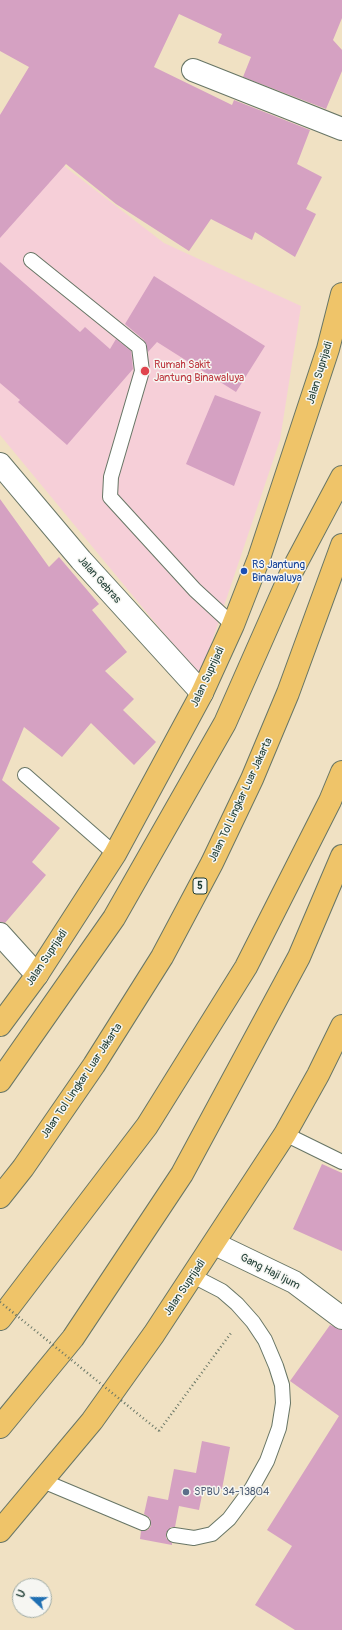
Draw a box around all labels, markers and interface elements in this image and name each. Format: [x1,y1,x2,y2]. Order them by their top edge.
street label: Jalan Suprijadi [304,340,336,406]
place label: Rumah Sakit Jantung Binawaluya [154,358,244,384]
marker: Rumah Sakit Jantung Binawaluya [139,365,151,377]
street label: Jalan Gebras [75,554,123,606]
place label: RS Jantung Binawaluya [252,558,305,584]
marker: RS Jantung Binawaluya [239,566,249,576]
street label: Jalan Suprijadi [188,645,228,709]
street label: Jalan Tol Lingkar Luar Jakarta [206,736,276,864]
road number: 5 [193,878,207,894]
street label: Jalan Suprijadi [23,928,71,988]
street label: Jalan Tol Lingkar Luar Jakarta [39,1021,125,1141]
street label: Gang Haji Ijum [238,1251,302,1293]
street label: Jalan Suprijadi [161,1258,209,1318]
place label: SPBU 34-13804 [194,1485,269,1499]
marker: SPBU 34-13804 [181,1487,191,1497]
north arrow [12,1578,52,1618]
text: U [14,1588,29,1600]

